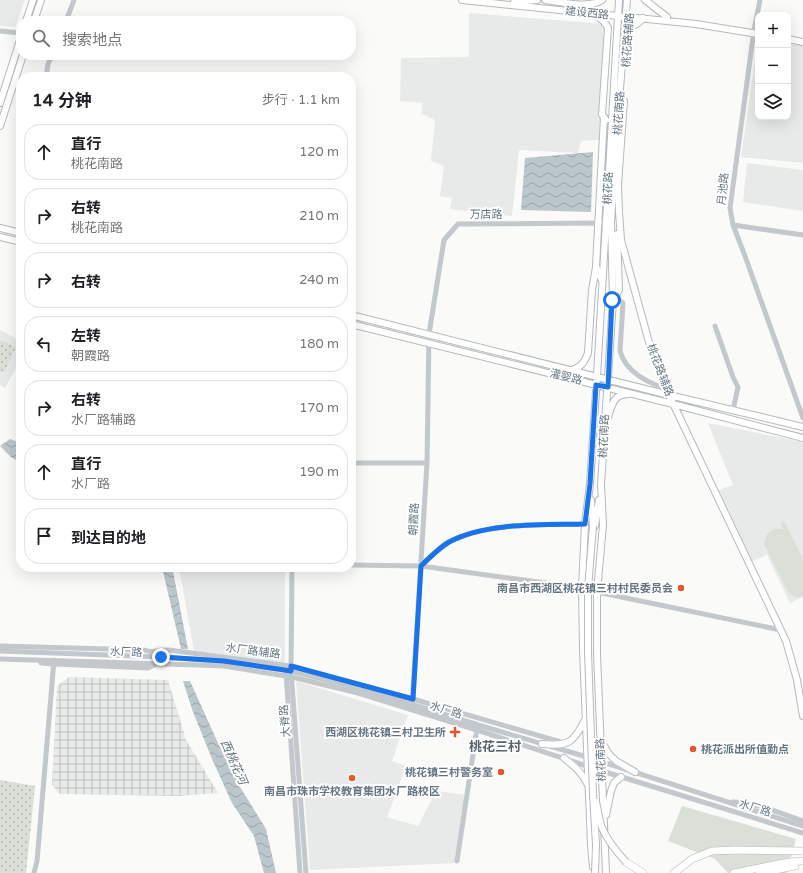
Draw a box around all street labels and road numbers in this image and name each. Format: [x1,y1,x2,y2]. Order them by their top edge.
street label: 建设西路 [564,4,610,22]
street label: 桃花路辅路 [620,12,636,68]
street label: 桃花南路 [611,91,627,135]
street label: 桃花路 [601,171,615,205]
street label: 月池路 [715,172,731,206]
street label: 万店路 [470,208,503,221]
street label: 桃花路辅路 [644,342,676,398]
street label: 灌婴路 [548,367,584,387]
street label: 桃花南路 [596,414,612,458]
street label: 朝霞路 [407,502,421,536]
street label: 水厂路辅路 [225,641,281,661]
street label: 水厂路 [109,645,143,659]
street label: 水厂路 [428,699,464,721]
street label: 大脊路 [277,704,293,738]
street label: 桃花南路 [594,738,608,782]
street label: 水厂路 [737,797,773,819]

